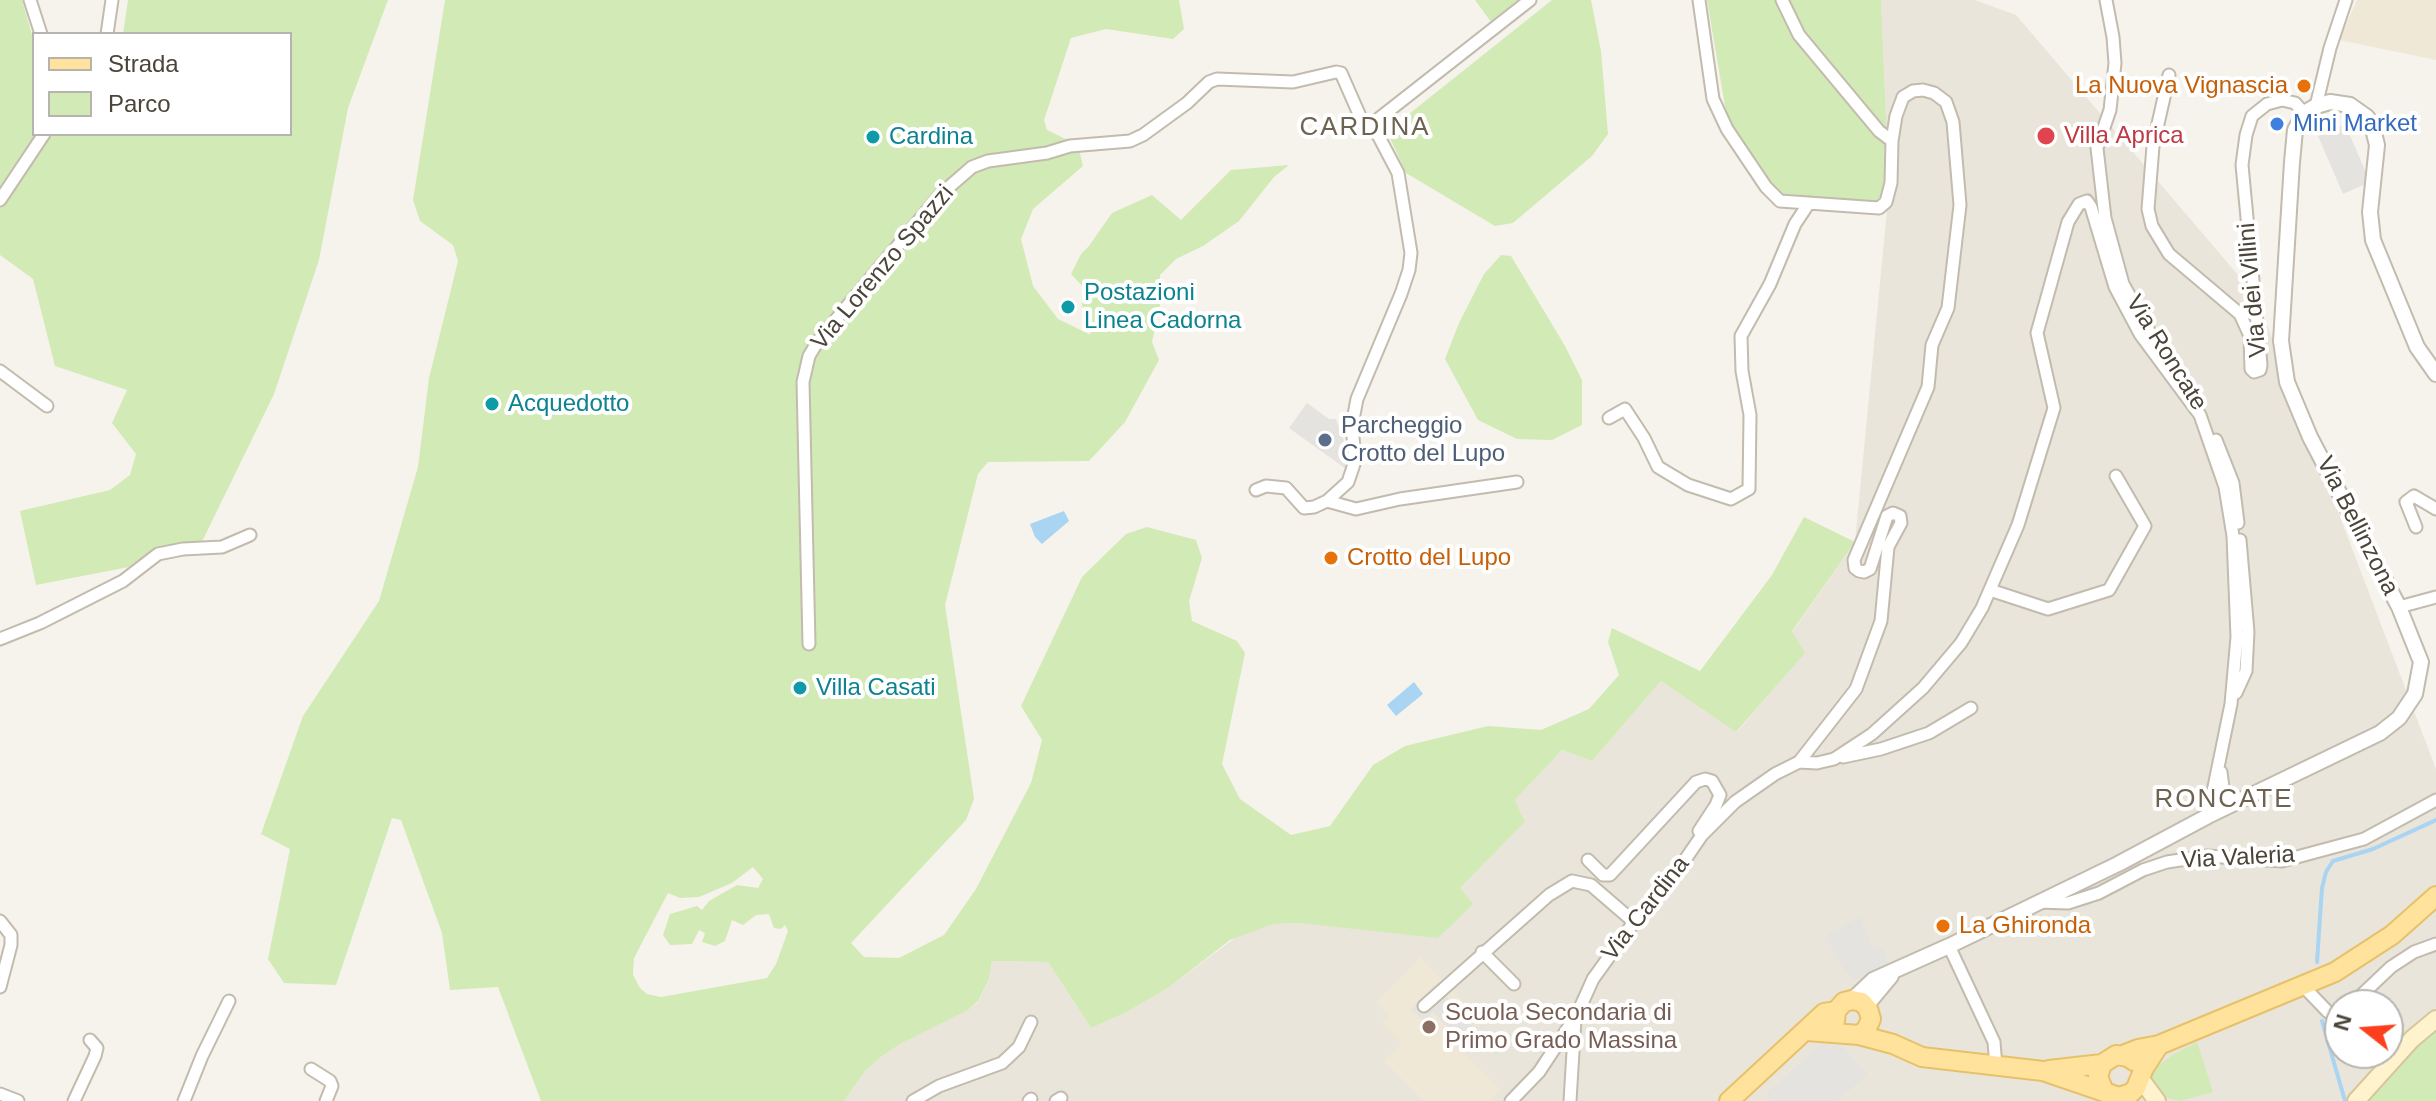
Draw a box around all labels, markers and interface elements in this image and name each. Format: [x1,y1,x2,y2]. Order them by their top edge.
legend [32,32,292,136]
text: Strada [108,50,179,77]
place label: La Nuova Vignascia [2075,72,2288,100]
marker: La Nuova Vignascia [2295,77,2313,95]
text: Parco [108,90,171,117]
place label: Mini Market [2293,110,2417,138]
district label: CARDINA [1299,112,1431,144]
marker: Mini Market [2268,115,2286,133]
place label: Villa Aprica [2064,122,2184,150]
place label: Cardina [889,123,973,151]
marker: Villa Aprica [2035,125,2057,147]
marker: Cardina [864,128,882,146]
street label: Via Lorenzo Spazzi [806,180,960,356]
street label: Via dei Villini [2233,221,2273,359]
place label: Postazioni Linea Cadorna [1084,279,1241,335]
street label: Via Roncate [2119,290,2213,416]
marker: Postazioni Linea Cadorna [1059,298,1077,316]
place label: Acquedotto [508,390,629,418]
marker: Acquedotto [483,395,501,413]
place label: Parcheggio Crotto del Lupo [1341,412,1505,468]
marker: Parcheggio Crotto del Lupo [1316,431,1334,449]
street label: Via Bellinzona [2310,452,2404,600]
place label: Crotto del Lupo [1347,544,1511,572]
marker: Crotto del Lupo [1322,549,1340,567]
place label: Villa Casati [816,674,936,702]
marker: Villa Casati [791,679,809,697]
district label: RONCATE [2154,784,2294,816]
street label: Via Valeria [2180,841,2296,875]
street label: Via Cardina [1596,851,1696,967]
place label: La Ghironda [1959,912,2091,940]
marker: La Ghironda [1934,917,1952,935]
north arrow [2324,989,2404,1069]
place label: Scuola Secondaria di Primo Grado Massina [1445,999,1677,1055]
text: N [2328,1011,2357,1034]
marker: Scuola Secondaria di Primo Grado Massina [1420,1018,1438,1036]

